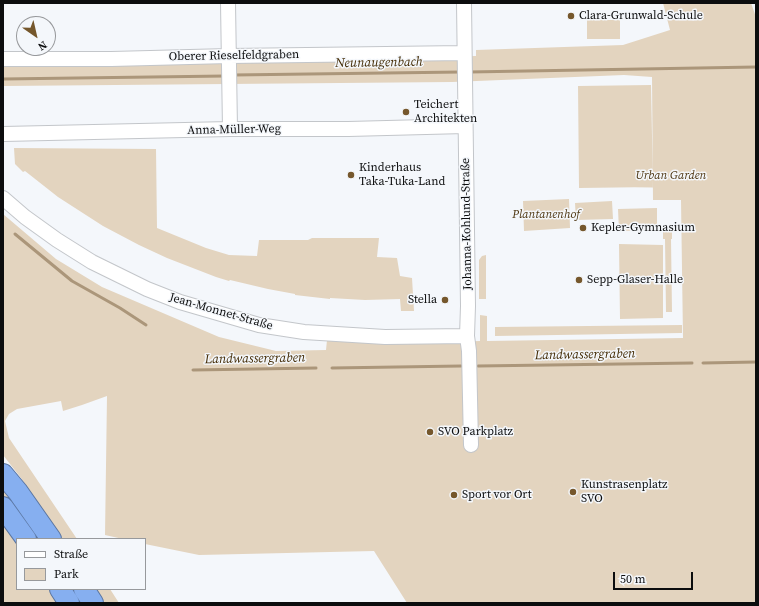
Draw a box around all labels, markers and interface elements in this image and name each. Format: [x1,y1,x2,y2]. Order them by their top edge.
place label: Clara-Grunwald-Schule [579,9,703,23]
marker: Clara-Grunwald-Schule [566,11,576,21]
north arrow [16,16,56,56]
text: N [35,37,50,54]
street label: Oberer Rieselfeldgraben [169,48,299,64]
water label: Neunaugenbach [335,54,423,72]
place label: Teichert Architekten [414,98,477,126]
marker: Teichert Architekten [401,107,411,117]
street label: Anna-Müller-Weg [187,122,281,138]
street label: Johanna-Kohlund-Straße [459,158,475,290]
place label: Kinderhaus Taka-Tuka-Land [359,161,445,189]
park label: Urban Garden [636,169,706,183]
marker: Kinderhaus Taka-Tuka-Land [346,170,356,180]
park label: Plantanenhof [512,208,580,222]
place label: Kepler-Gymnasium [591,221,695,235]
marker: Kepler-Gymnasium [578,223,588,233]
place label: Sepp-Glaser-Halle [587,273,683,287]
marker: Sepp-Glaser-Halle [574,275,584,285]
street label: Jean-Monnet-Straße [168,290,274,334]
place label: Stella [408,293,437,307]
marker: Stella [440,295,450,305]
water label: Landwassergraben [535,346,635,364]
water label: Landwassergraben [205,350,305,368]
place label: SVO Parkplatz [438,425,513,439]
marker: SVO Parkplatz [425,427,435,437]
place label: Kunstrasenplatz SVO [581,478,667,506]
marker: Kunstrasenplatz SVO [568,487,578,497]
place label: Sport vor Ort [462,488,532,502]
marker: Sport vor Ort [449,490,459,500]
legend [16,538,146,590]
text: Straße [54,546,88,562]
scale bar [615,564,695,590]
text: Park [54,566,79,582]
text: 50 m [620,571,646,587]

